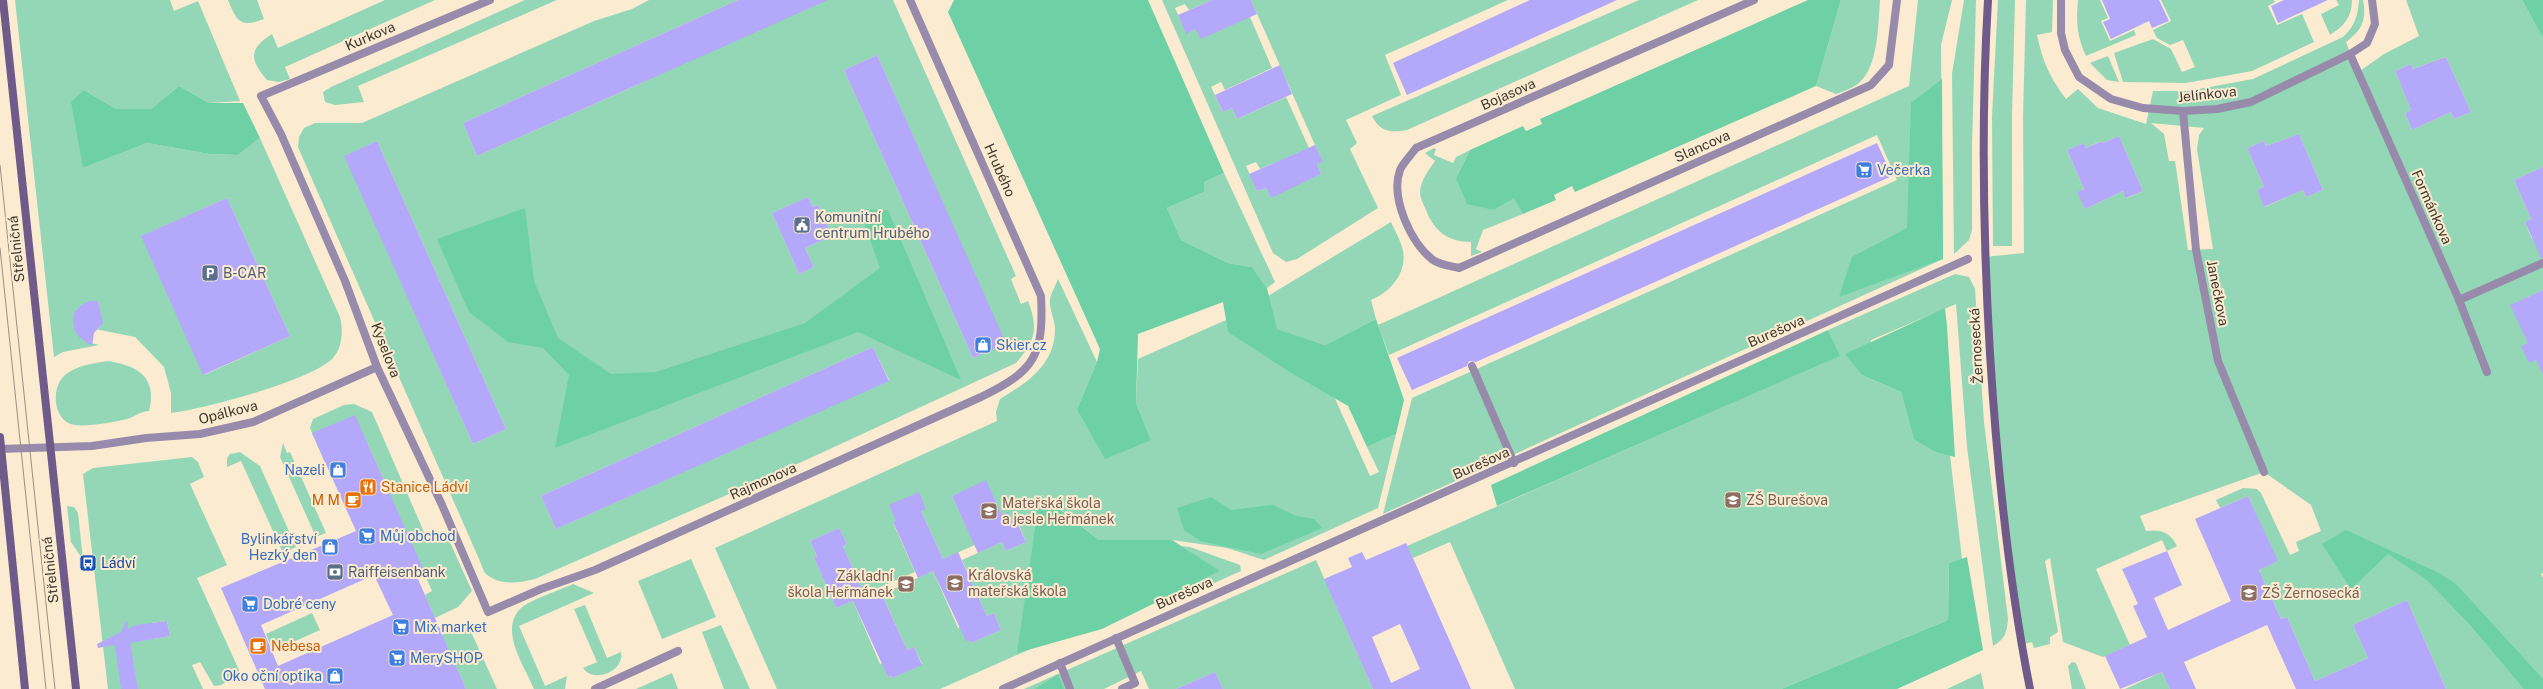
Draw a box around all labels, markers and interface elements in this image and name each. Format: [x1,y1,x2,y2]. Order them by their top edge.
street label: Kurkova [343,18,397,54]
street label: Bojasova [1478,75,1538,113]
street label: Jelínkova [2177,83,2237,105]
street label: Slancova [1672,127,1732,165]
street label: Hrubého [981,141,1019,199]
supermarket icon: Večerka [1854,160,1874,180]
place label: Večerka [1877,162,1930,178]
street label: Formánkova [2409,167,2455,247]
place label: Komunitní centrum Hrubého [815,209,930,241]
street label: Střelničná [5,215,27,283]
public building icon: Komunitní centrum Hrubého [792,215,812,235]
street label: Janečkova [2204,259,2232,327]
parking icon: B-CAR [200,263,220,283]
place label: B-CAR [223,265,266,281]
street label: Žernosecká [1965,308,1986,384]
street label: Burešova [1745,311,1807,351]
street label: Kyselova [368,320,404,380]
shop icon: Skier.cz [973,335,993,355]
place label: Skier.cz [996,337,1047,353]
street label: Opálkova [197,397,259,427]
street label: Burešova [1450,443,1512,483]
street label: Rajmonova [727,459,799,503]
shop icon: Nazeli [328,460,348,480]
place label: Nazeli [285,462,325,478]
restaurant icon: Stanice Ládví [358,477,378,497]
place label: Stanice Ládví [381,479,469,495]
cafe icon: M M [343,490,363,510]
school or university icon: ZŠ Burešova [1723,490,1743,510]
place label: ZŠ Burešova [1746,491,1828,508]
place label: M M [312,492,340,508]
place label: Mateřská škola a jesle Heřmánek [1002,495,1115,527]
school or university icon: Mateřská škola a jesle Heřmánek [979,501,999,521]
supermarket icon: Můj obchod [357,526,377,546]
place label: Můj obchod [380,528,456,544]
place label: Bylinkářství Hezký den [241,531,318,563]
street label: Střelničná [39,536,61,604]
shop icon: Bylinkářství Hezký den [320,537,340,557]
bus stop icon: Ládví [78,553,98,573]
place label: Ládví [101,555,136,571]
bank icon: Raiffeisenbank [325,562,345,582]
place label: Raiffeisenbank [348,564,446,580]
place label: Královská mateřská škola [968,567,1067,599]
place label: Základní škola Heřmánek [787,568,894,600]
school or university icon: Královská mateřská škola [945,573,965,593]
street label: Burešova [1153,573,1215,613]
school or university icon: Základní škola Heřmánek [896,574,916,594]
school or university icon: ZŠ Žernosecká [2239,583,2259,603]
place label: ZŠ Žernosecká [2262,584,2360,601]
supermarket icon: Dobré ceny [240,594,260,614]
place label: Dobré ceny [263,596,337,612]
supermarket icon: Mix market [391,617,411,637]
place label: Mix market [414,619,487,635]
cafe icon: Nebesa [248,636,268,656]
place label: Nebesa [271,638,320,654]
supermarket icon: MerySHOP [387,648,407,668]
place label: MerySHOP [410,650,483,666]
shop icon: Oko oční optika [325,666,345,686]
place label: Oko oční optika [223,668,322,684]

